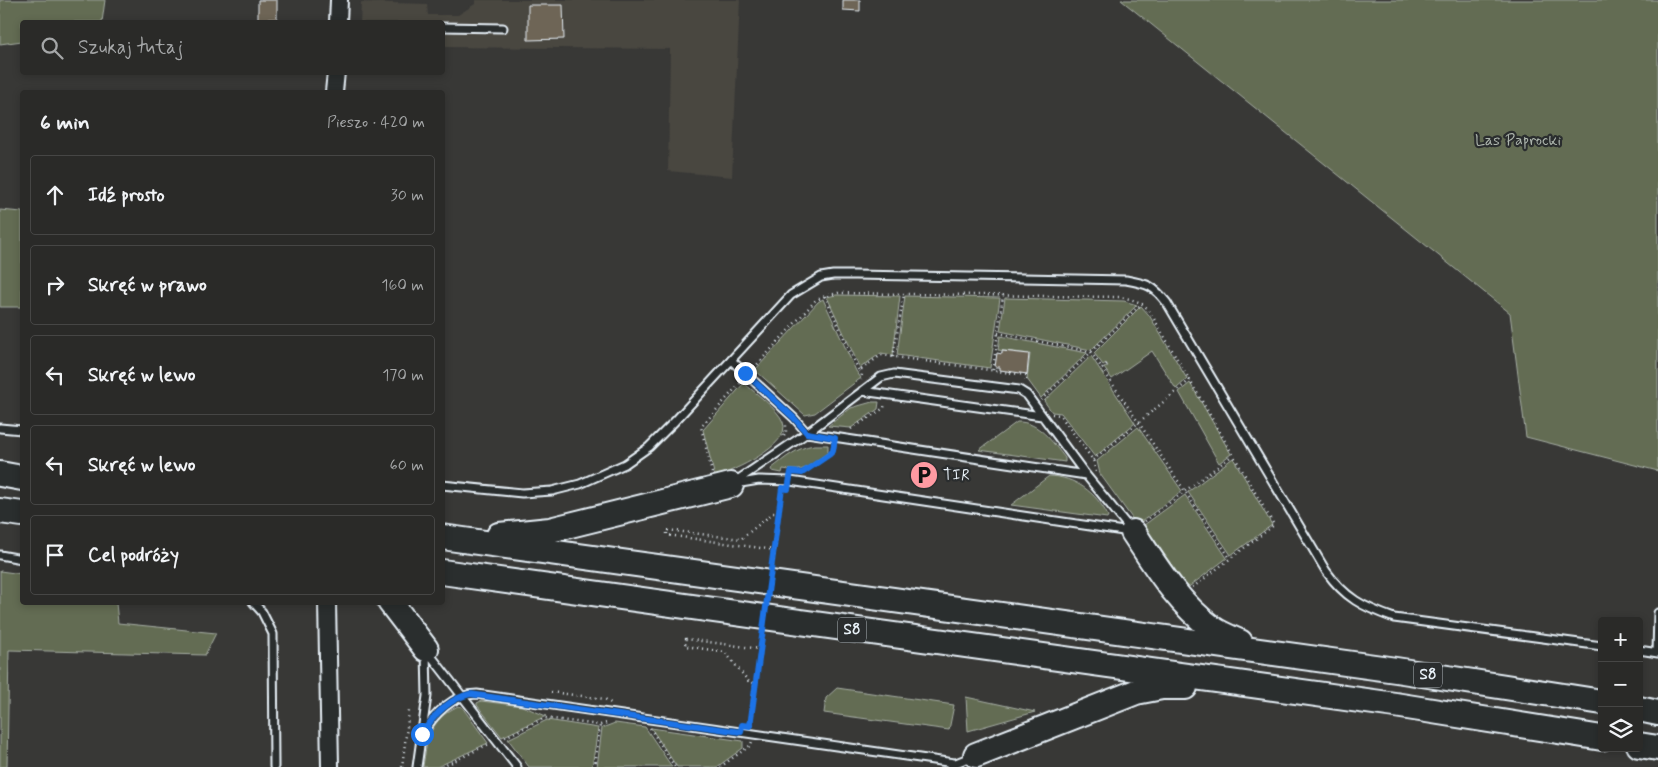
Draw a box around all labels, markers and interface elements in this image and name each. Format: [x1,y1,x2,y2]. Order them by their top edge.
search box [20,20,445,75]
icon: search [38,34,66,62]
text: Szukaj tutaj [78,35,183,60]
text: 6 min [40,109,90,137]
text: Pieszo · 420 m [327,112,425,133]
park label: Las Paprocki [1475,130,1561,151]
icon: ahead [41,181,69,209]
text: Idź prosto [88,183,165,208]
text: 30 m [391,185,424,206]
icon: right [41,271,69,299]
text: Skręć w prawo [88,273,207,298]
text: 160 m [381,275,424,296]
icon: left [41,361,69,389]
route end [734,362,757,385]
text: Skręć w lewo [88,363,196,388]
text: 170 m [382,365,424,386]
icon: left [41,451,69,479]
text: Skręć w lewo [88,453,196,478]
text: 60 m [390,455,424,476]
parking icon: TIR [909,460,939,490]
place label: TIR [943,465,970,486]
icon: arrive [41,541,69,569]
text: Cel podróży [88,543,179,568]
map controls [1598,617,1643,752]
button: + [1598,617,1643,662]
road number: S8 [838,618,866,642]
road number: S8 [1414,662,1442,688]
button: − [1598,662,1643,707]
button: layers [1598,707,1643,752]
route start [411,723,434,746]

